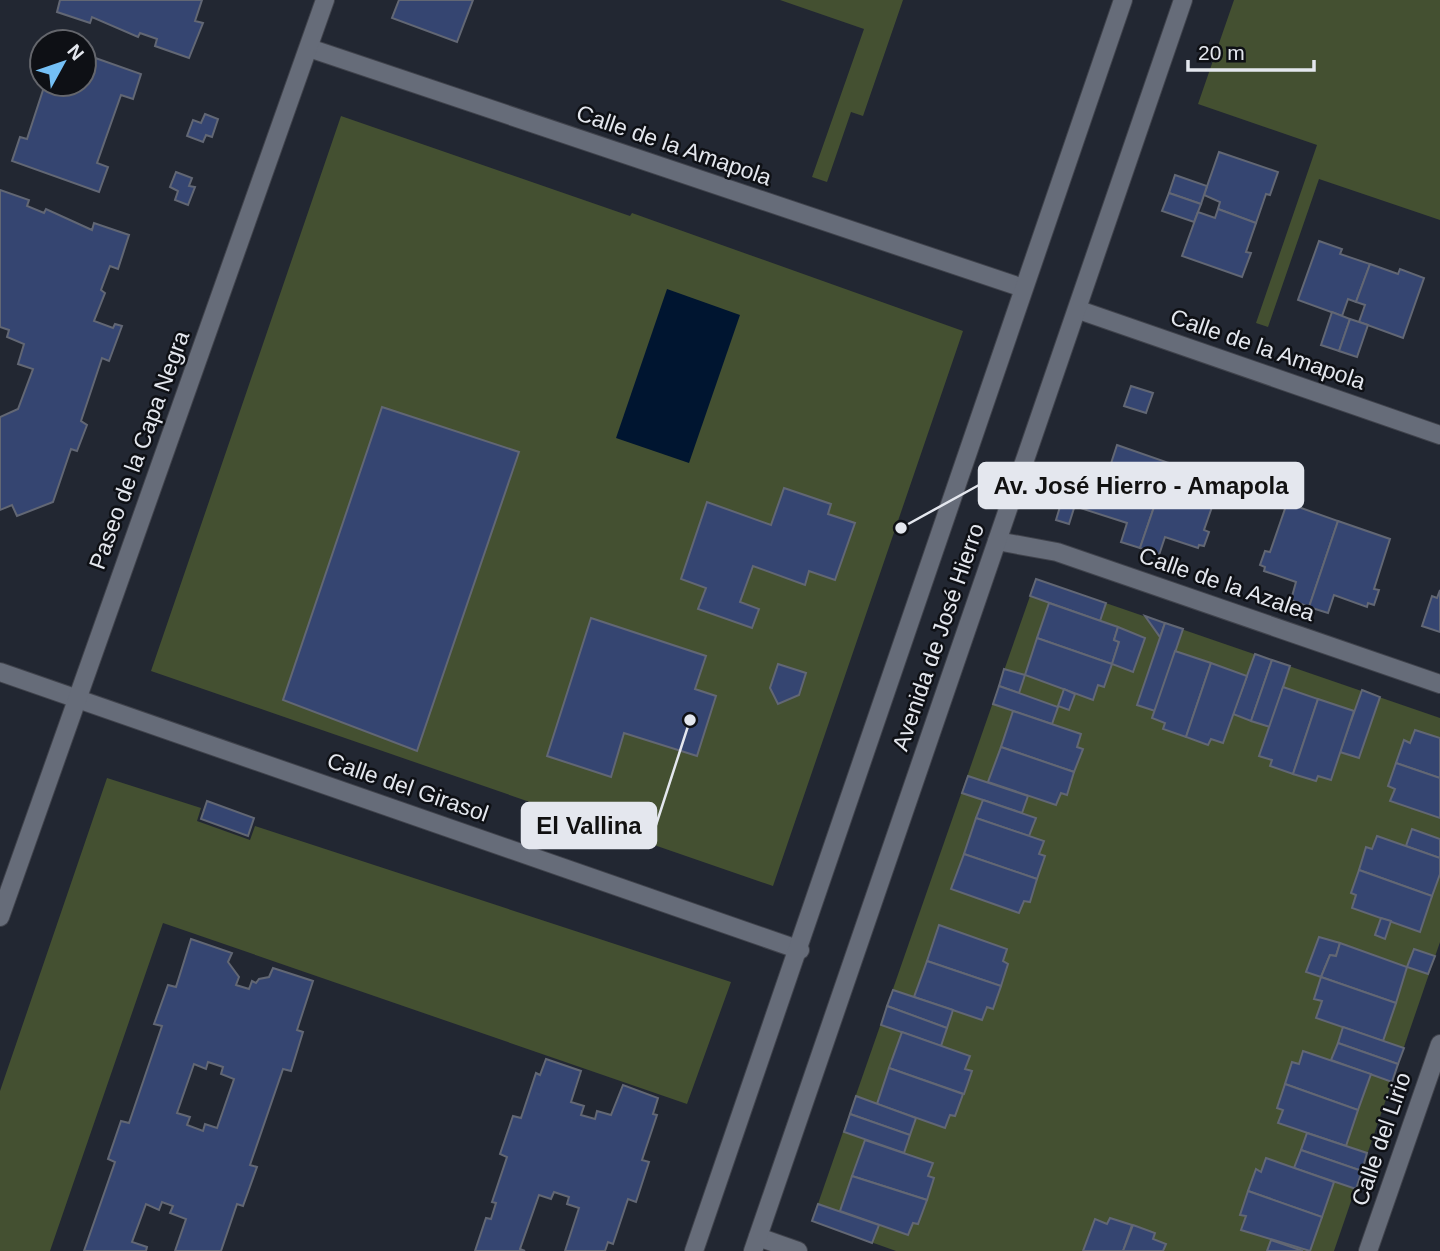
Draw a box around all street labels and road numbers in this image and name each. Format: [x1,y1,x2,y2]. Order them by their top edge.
street label: Calle de la Amapola [573,99,775,191]
street label: Calle de la Amapola [1167,303,1369,395]
street label: Paseo de la Capa Negra [84,327,194,573]
street label: Avenida de José Hierro [887,520,989,754]
street label: Calle de la Azalea [1136,542,1318,626]
street label: Calle del Girasol [324,747,492,827]
street label: Calle del Lirio [1346,1069,1416,1209]

